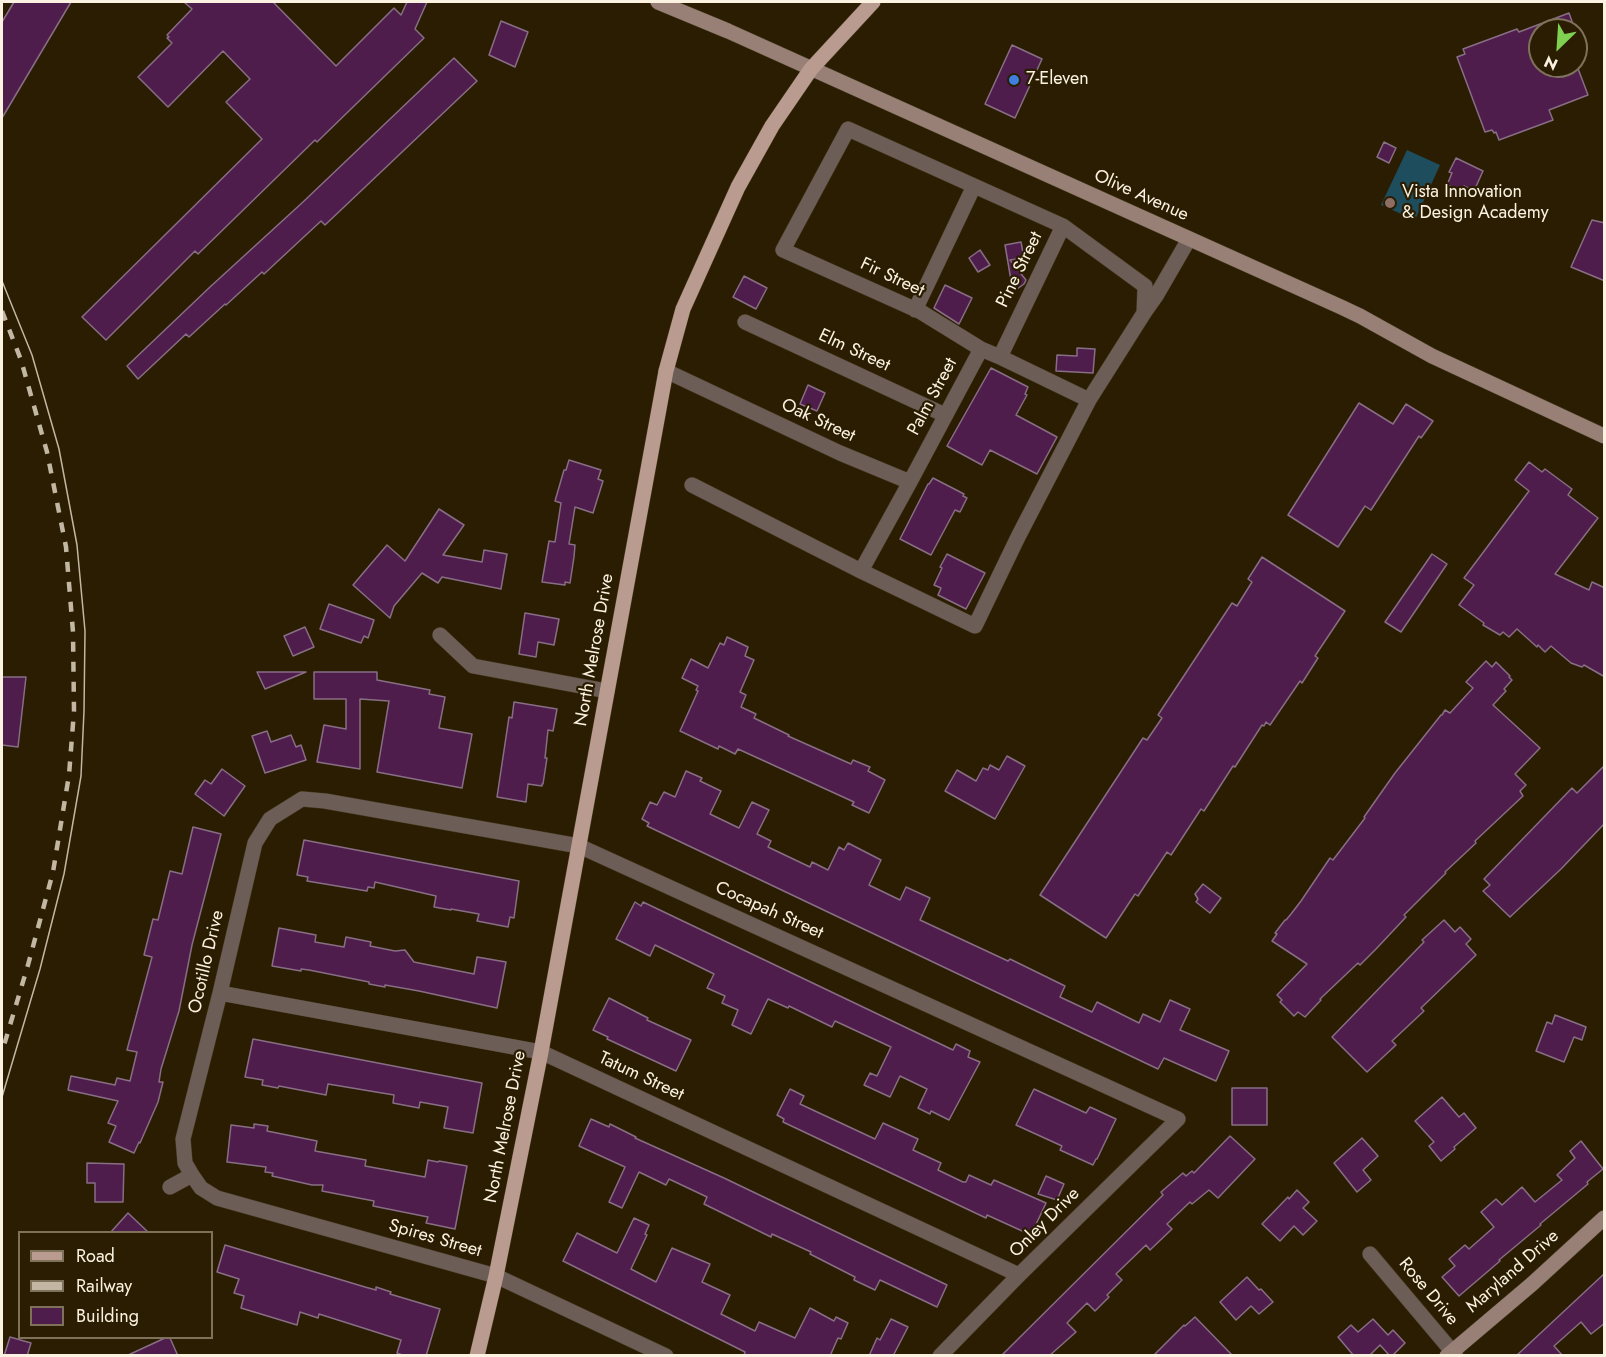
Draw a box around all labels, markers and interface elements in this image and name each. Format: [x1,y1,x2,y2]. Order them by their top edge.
north arrow [1528,18,1588,78]
text: N [1540,50,1562,76]
place label: 7-Eleven [1026,69,1089,91]
marker: 7-Eleven [1007,73,1021,87]
street label: Olive Avenue [1090,166,1192,226]
place label: Vista Innovation & Design Academy [1402,182,1549,224]
marker: Vista Innovation & Design Academy [1383,196,1397,210]
street label: Pine Street [992,229,1048,311]
street label: Fir Street [857,254,927,302]
street label: Elm Street [815,325,893,377]
street label: Palm Street [904,355,962,439]
street label: Oak Street [778,394,858,448]
street label: North Melrose Drive [571,572,619,728]
street label: Cocapah Street [712,878,826,944]
street label: Ocotillo Drive [185,908,229,1016]
street label: Tatum Street [595,1048,687,1106]
street label: North Melrose Drive [481,1049,531,1205]
street label: Onley Drive [1005,1183,1085,1263]
street label: Spires Street [386,1215,484,1263]
street label: Maryland Drive [1462,1226,1564,1318]
legend [18,1231,213,1339]
text: Road [76,1243,115,1269]
street label: Rose Drive [1393,1254,1463,1330]
text: Railway [76,1273,132,1299]
text: Building [76,1303,139,1329]

